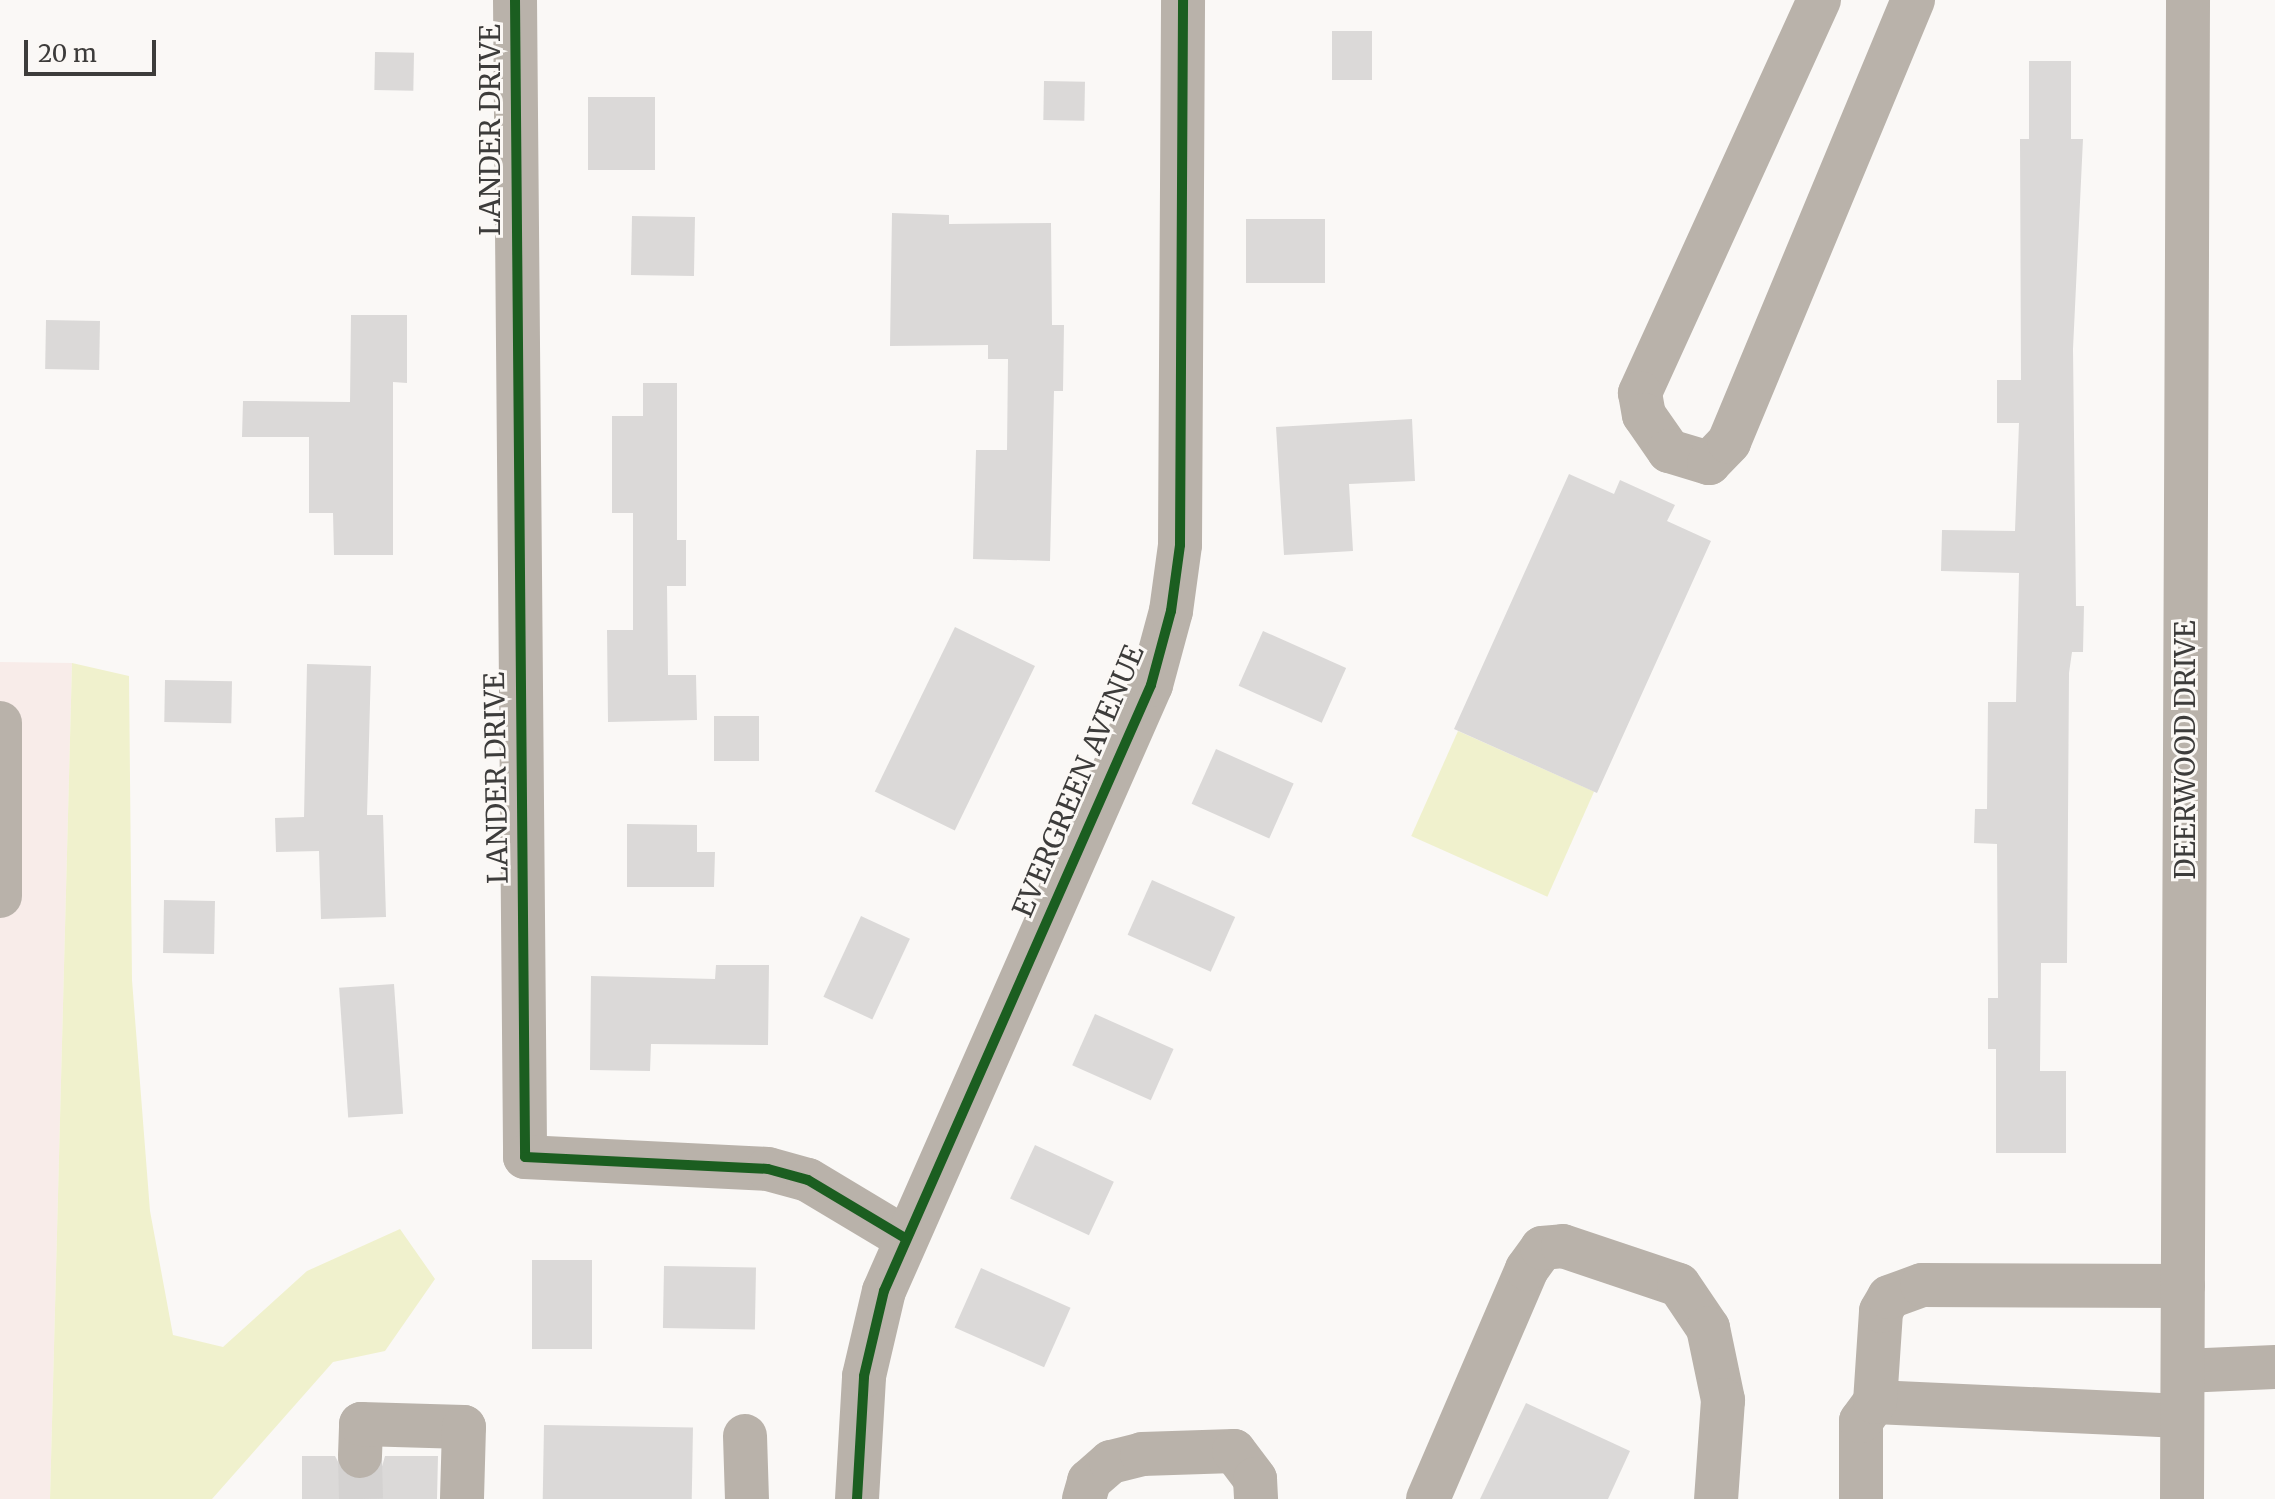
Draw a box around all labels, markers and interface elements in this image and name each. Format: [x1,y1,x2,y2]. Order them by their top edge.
scale bar [28,24,160,74]
street label: LANDER DRIVE [473,24,507,236]
text: 20 m [38,38,97,69]
street label: DEERWOOD DRIVE [2168,621,2202,879]
street label: EVERGREEN AVENUE [1005,640,1151,922]
street label: LANDER DRIVE [477,672,515,884]

